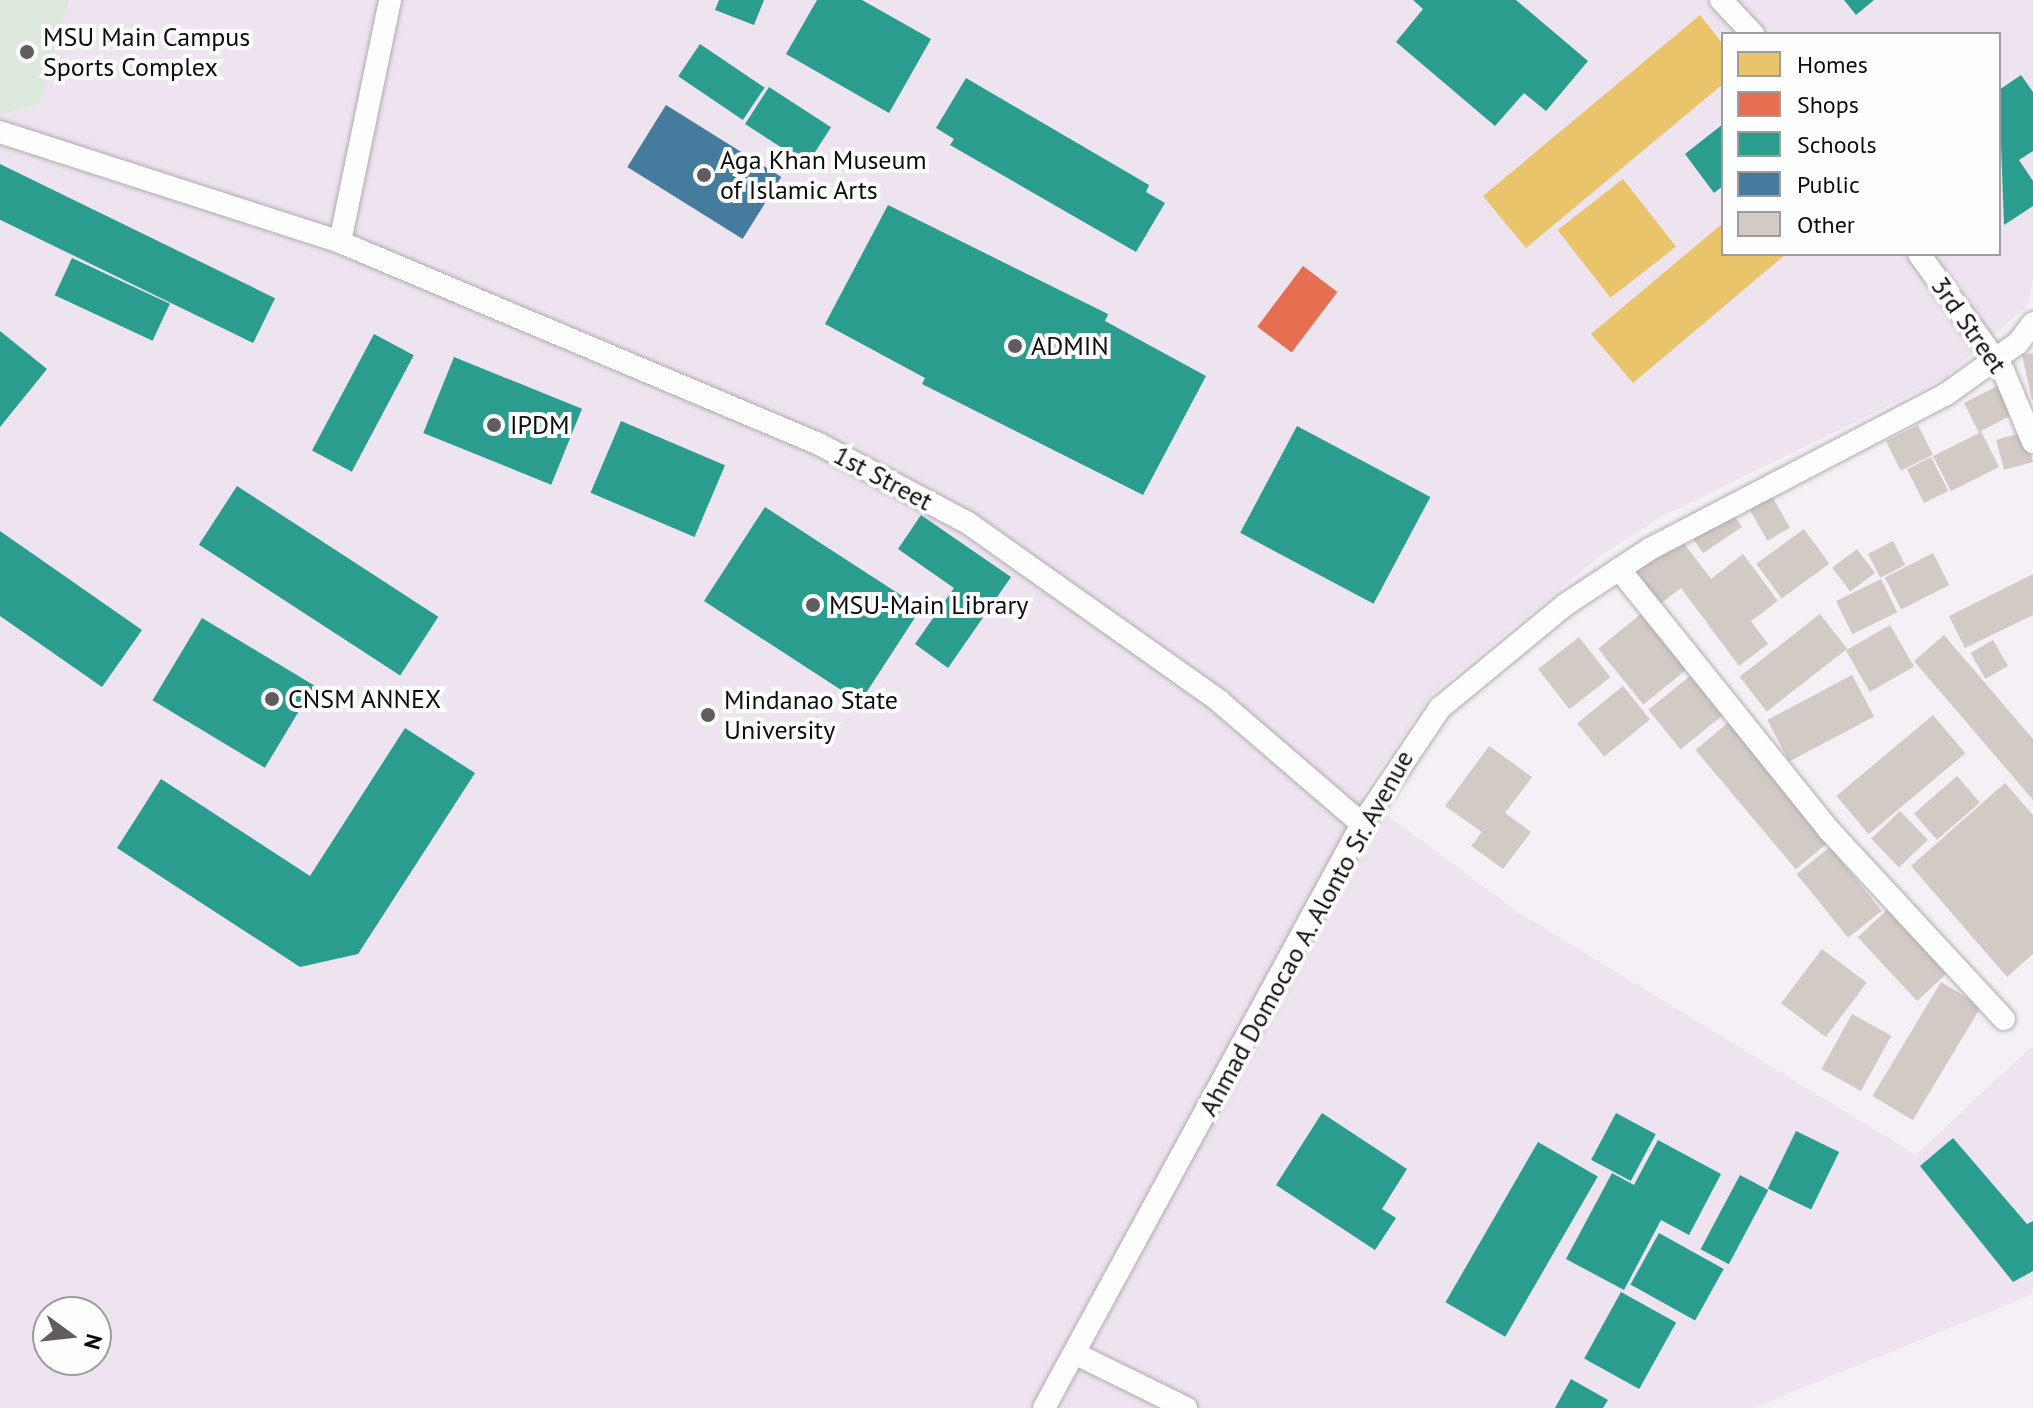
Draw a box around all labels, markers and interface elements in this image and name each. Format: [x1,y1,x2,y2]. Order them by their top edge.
place label: MSU Main Campus Sports Complex [43,21,250,82]
legend [1721,32,2001,256]
marker: MSU Main Campus Sports Complex [18,43,36,61]
text: Homes [1797,49,1868,80]
text: Shops [1797,89,1859,120]
text: Schools [1797,129,1877,160]
place label: Aga Khan Museum of Islamic Arts [720,144,927,206]
marker: Aga Khan Museum of Islamic Arts [695,166,713,184]
text: Public [1797,169,1860,200]
text: Other [1797,209,1855,240]
street label: 3rd Street [1925,271,2013,379]
place label: ADMIN [1031,330,1109,362]
marker: ADMIN [1006,337,1024,355]
place label: IPDM [510,409,570,441]
marker: IPDM [485,416,503,434]
street label: 1st Street [828,439,938,517]
place label: MSU-Main Library [829,589,1028,621]
marker: MSU-Main Library [804,596,822,614]
place label: CNSM ANNEX [288,683,442,715]
place label: Mindanao State University [724,684,898,746]
marker: CNSM ANNEX [263,690,281,708]
marker: Mindanao State University [699,706,717,724]
street label: Ahmad Domocao A. Alonto Sr. Avenue [1191,742,1421,1124]
north arrow [32,1296,112,1376]
text: N [78,1331,109,1352]

